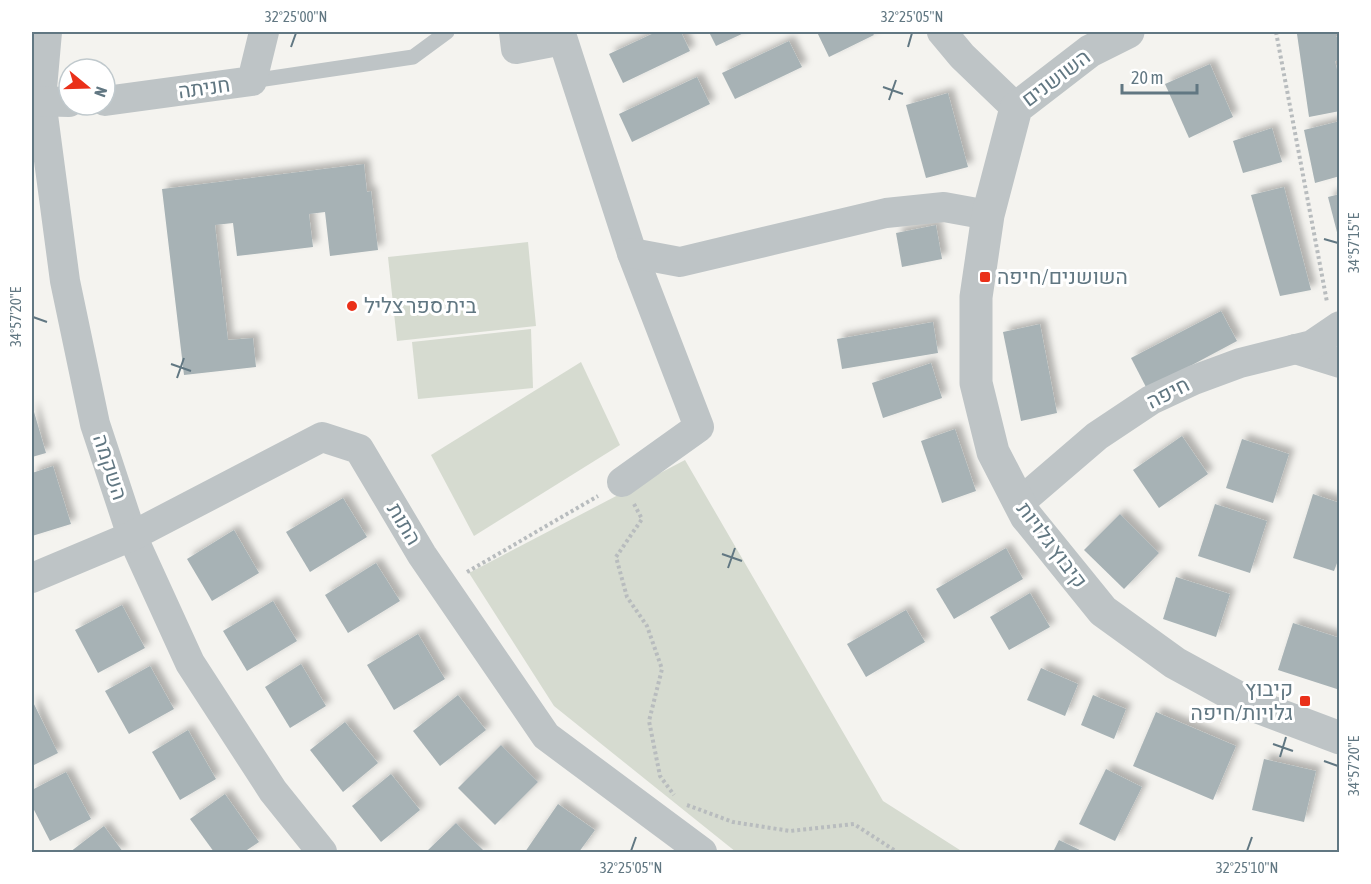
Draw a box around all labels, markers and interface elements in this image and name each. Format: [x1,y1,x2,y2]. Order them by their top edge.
text: 32°25'00"N [265,8,327,25]
text: 32°25'05"N [881,8,943,25]
street label: השושנים [1017,44,1094,111]
north arrow [57,57,117,117]
scale bar [1122,57,1197,95]
text: 20 m [1131,67,1163,88]
street label: חניתה [176,71,231,103]
text: N [91,84,111,99]
text: 34°57'15"E [1345,212,1362,273]
place label: השושנים/חיפה [997,264,1128,288]
marker: השושנים/חיפה [978,270,992,284]
text: 34°57'20"E [7,286,24,347]
place label: בית ספר צליל [364,293,477,317]
marker: בית ספר צליל [345,299,359,313]
street label: חיפה [1142,371,1193,413]
street label: השקמה [89,431,133,503]
street label: קיבוץ גלויות [1013,497,1093,592]
street label: התות [383,498,427,549]
place label: קיבוץ גלויות/חיפה [1191,676,1293,724]
marker: קיבוץ גלויות/חיפה [1298,694,1312,708]
text: 34°57'20"E [1345,735,1362,796]
text: 32°25'05"N [600,859,662,876]
text: 32°25'10"N [1216,859,1278,876]

